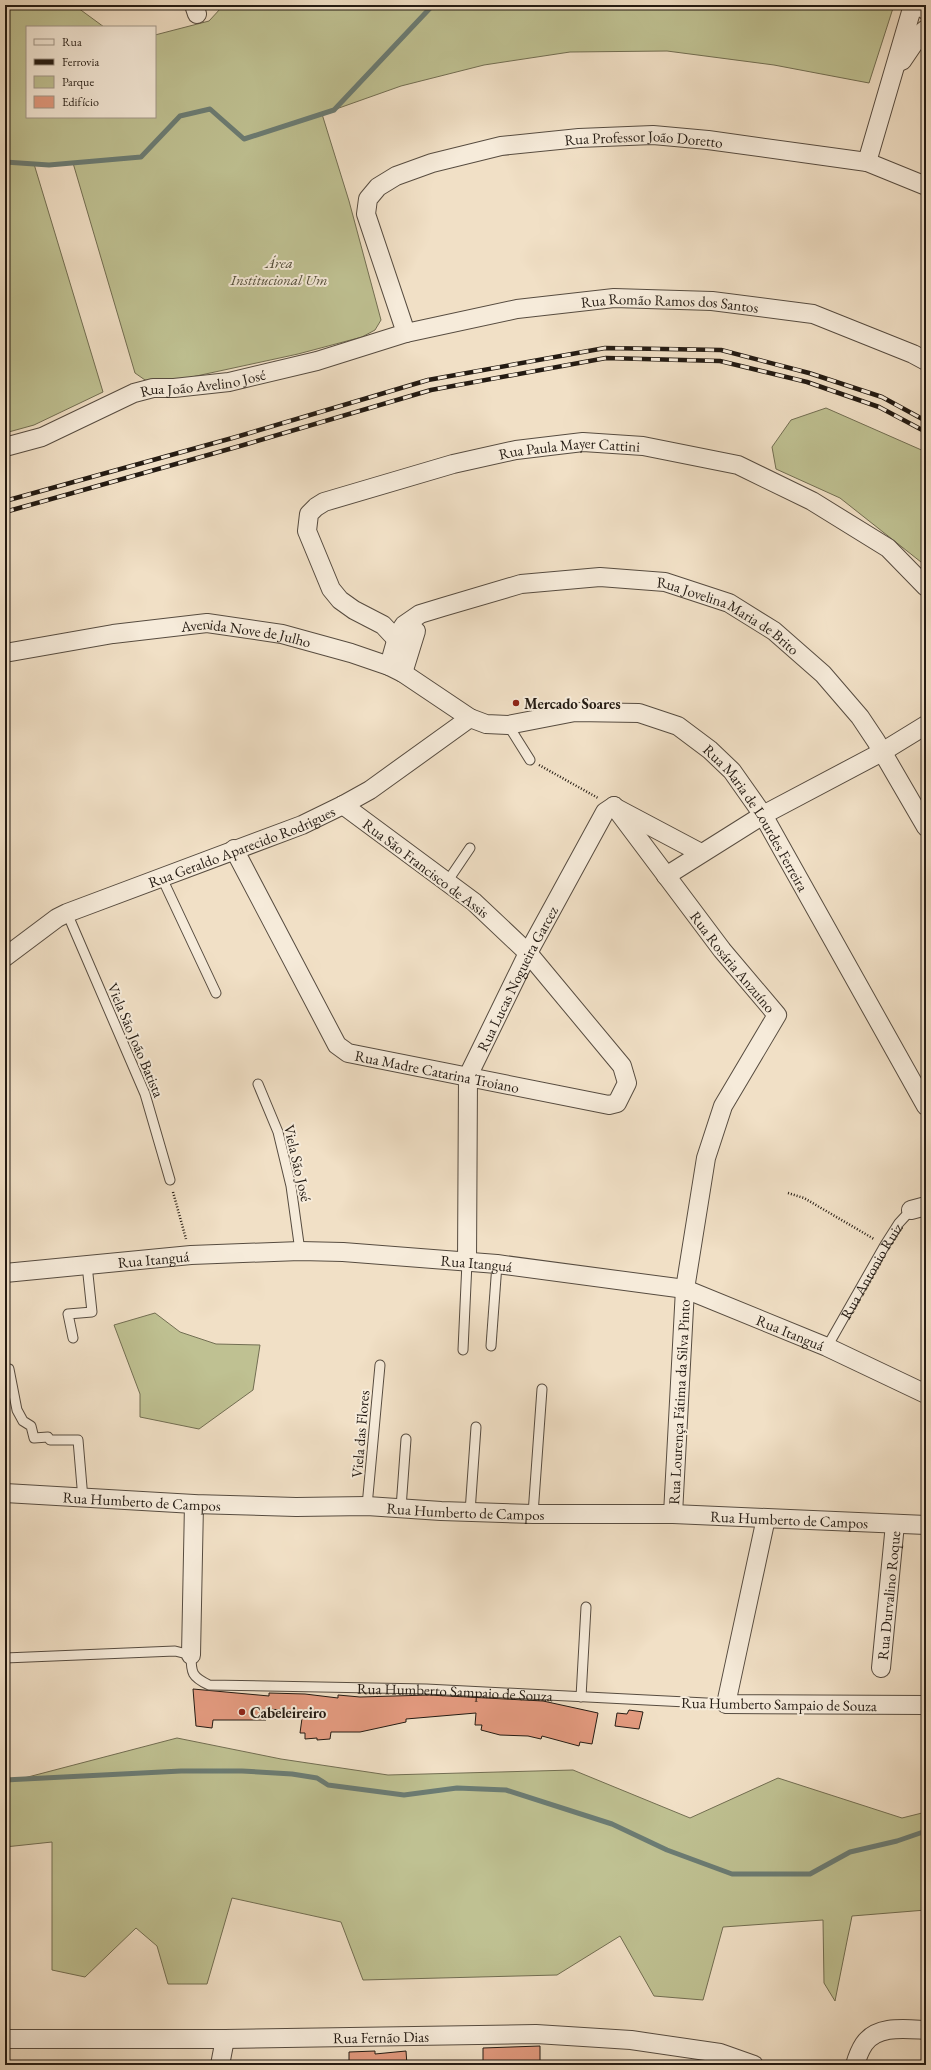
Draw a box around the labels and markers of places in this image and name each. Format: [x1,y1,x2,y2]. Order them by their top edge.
place label: Mercado Soares [524,694,621,713]
marker: Mercado Soares [511,698,521,708]
place label: Cabeleireiro [250,1703,327,1722]
marker: Cabeleireiro [237,1707,247,1717]

